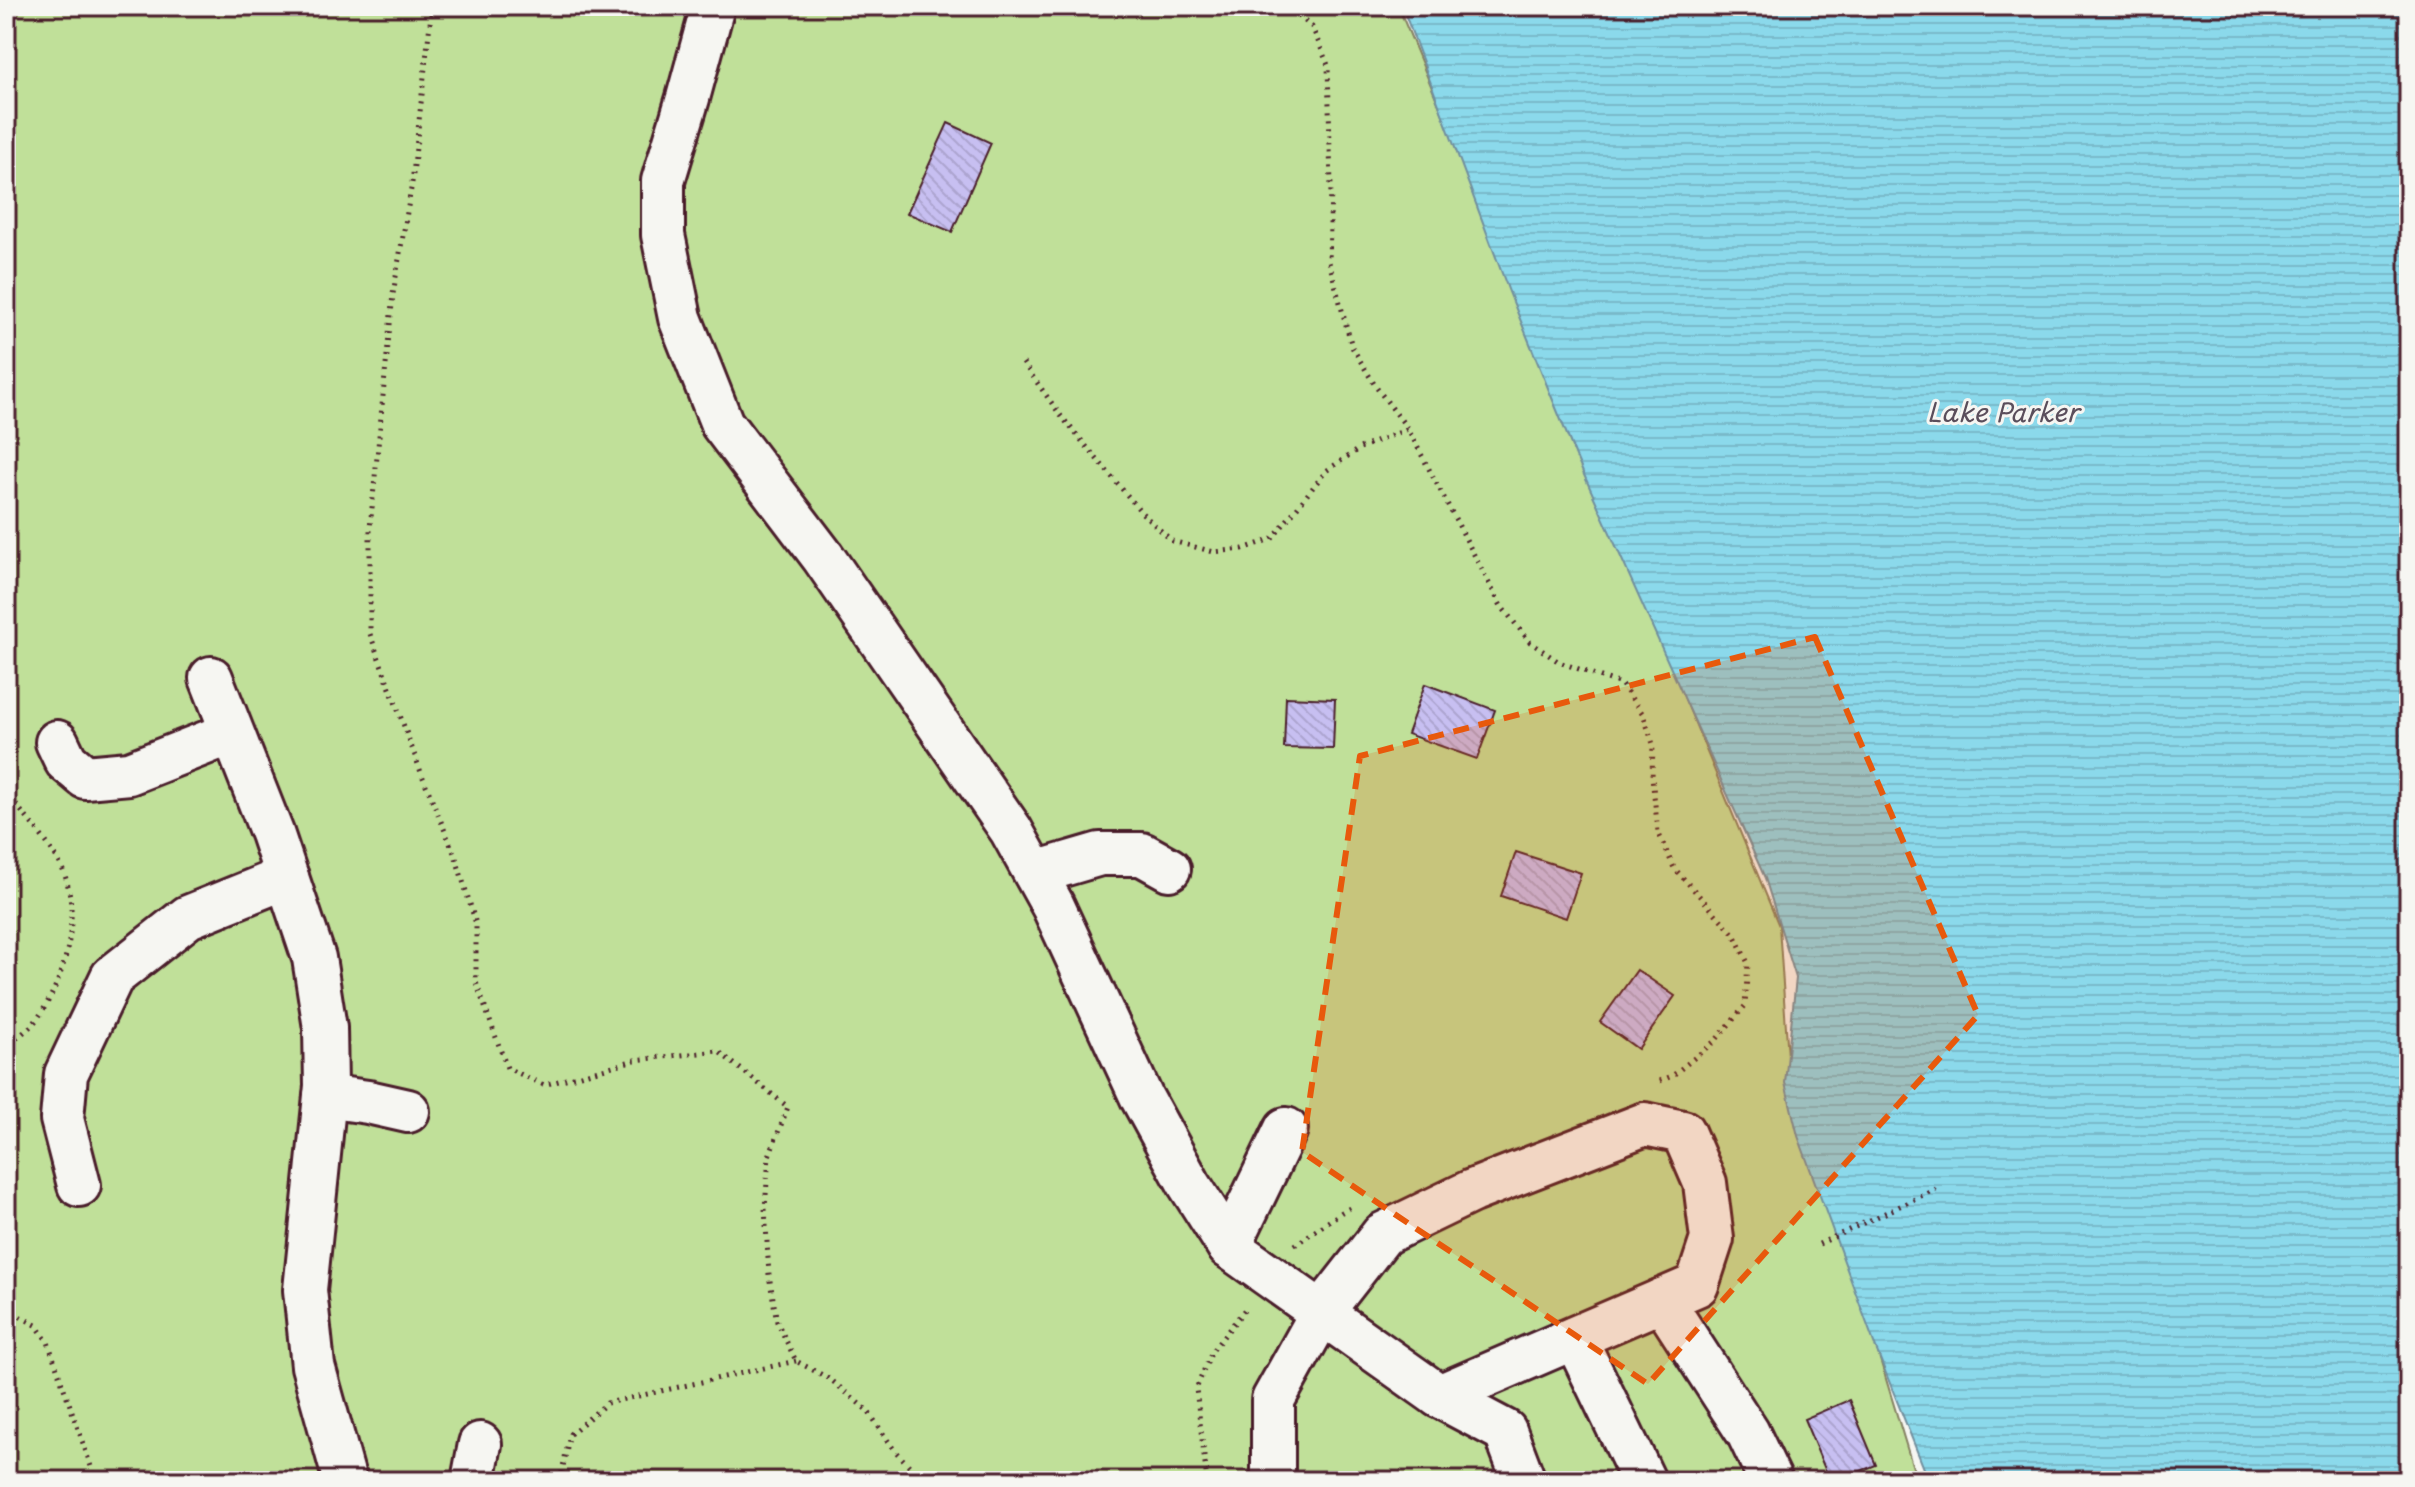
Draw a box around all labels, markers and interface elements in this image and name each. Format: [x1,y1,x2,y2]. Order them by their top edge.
water label: Lake Parker [1927,392,2083,431]

